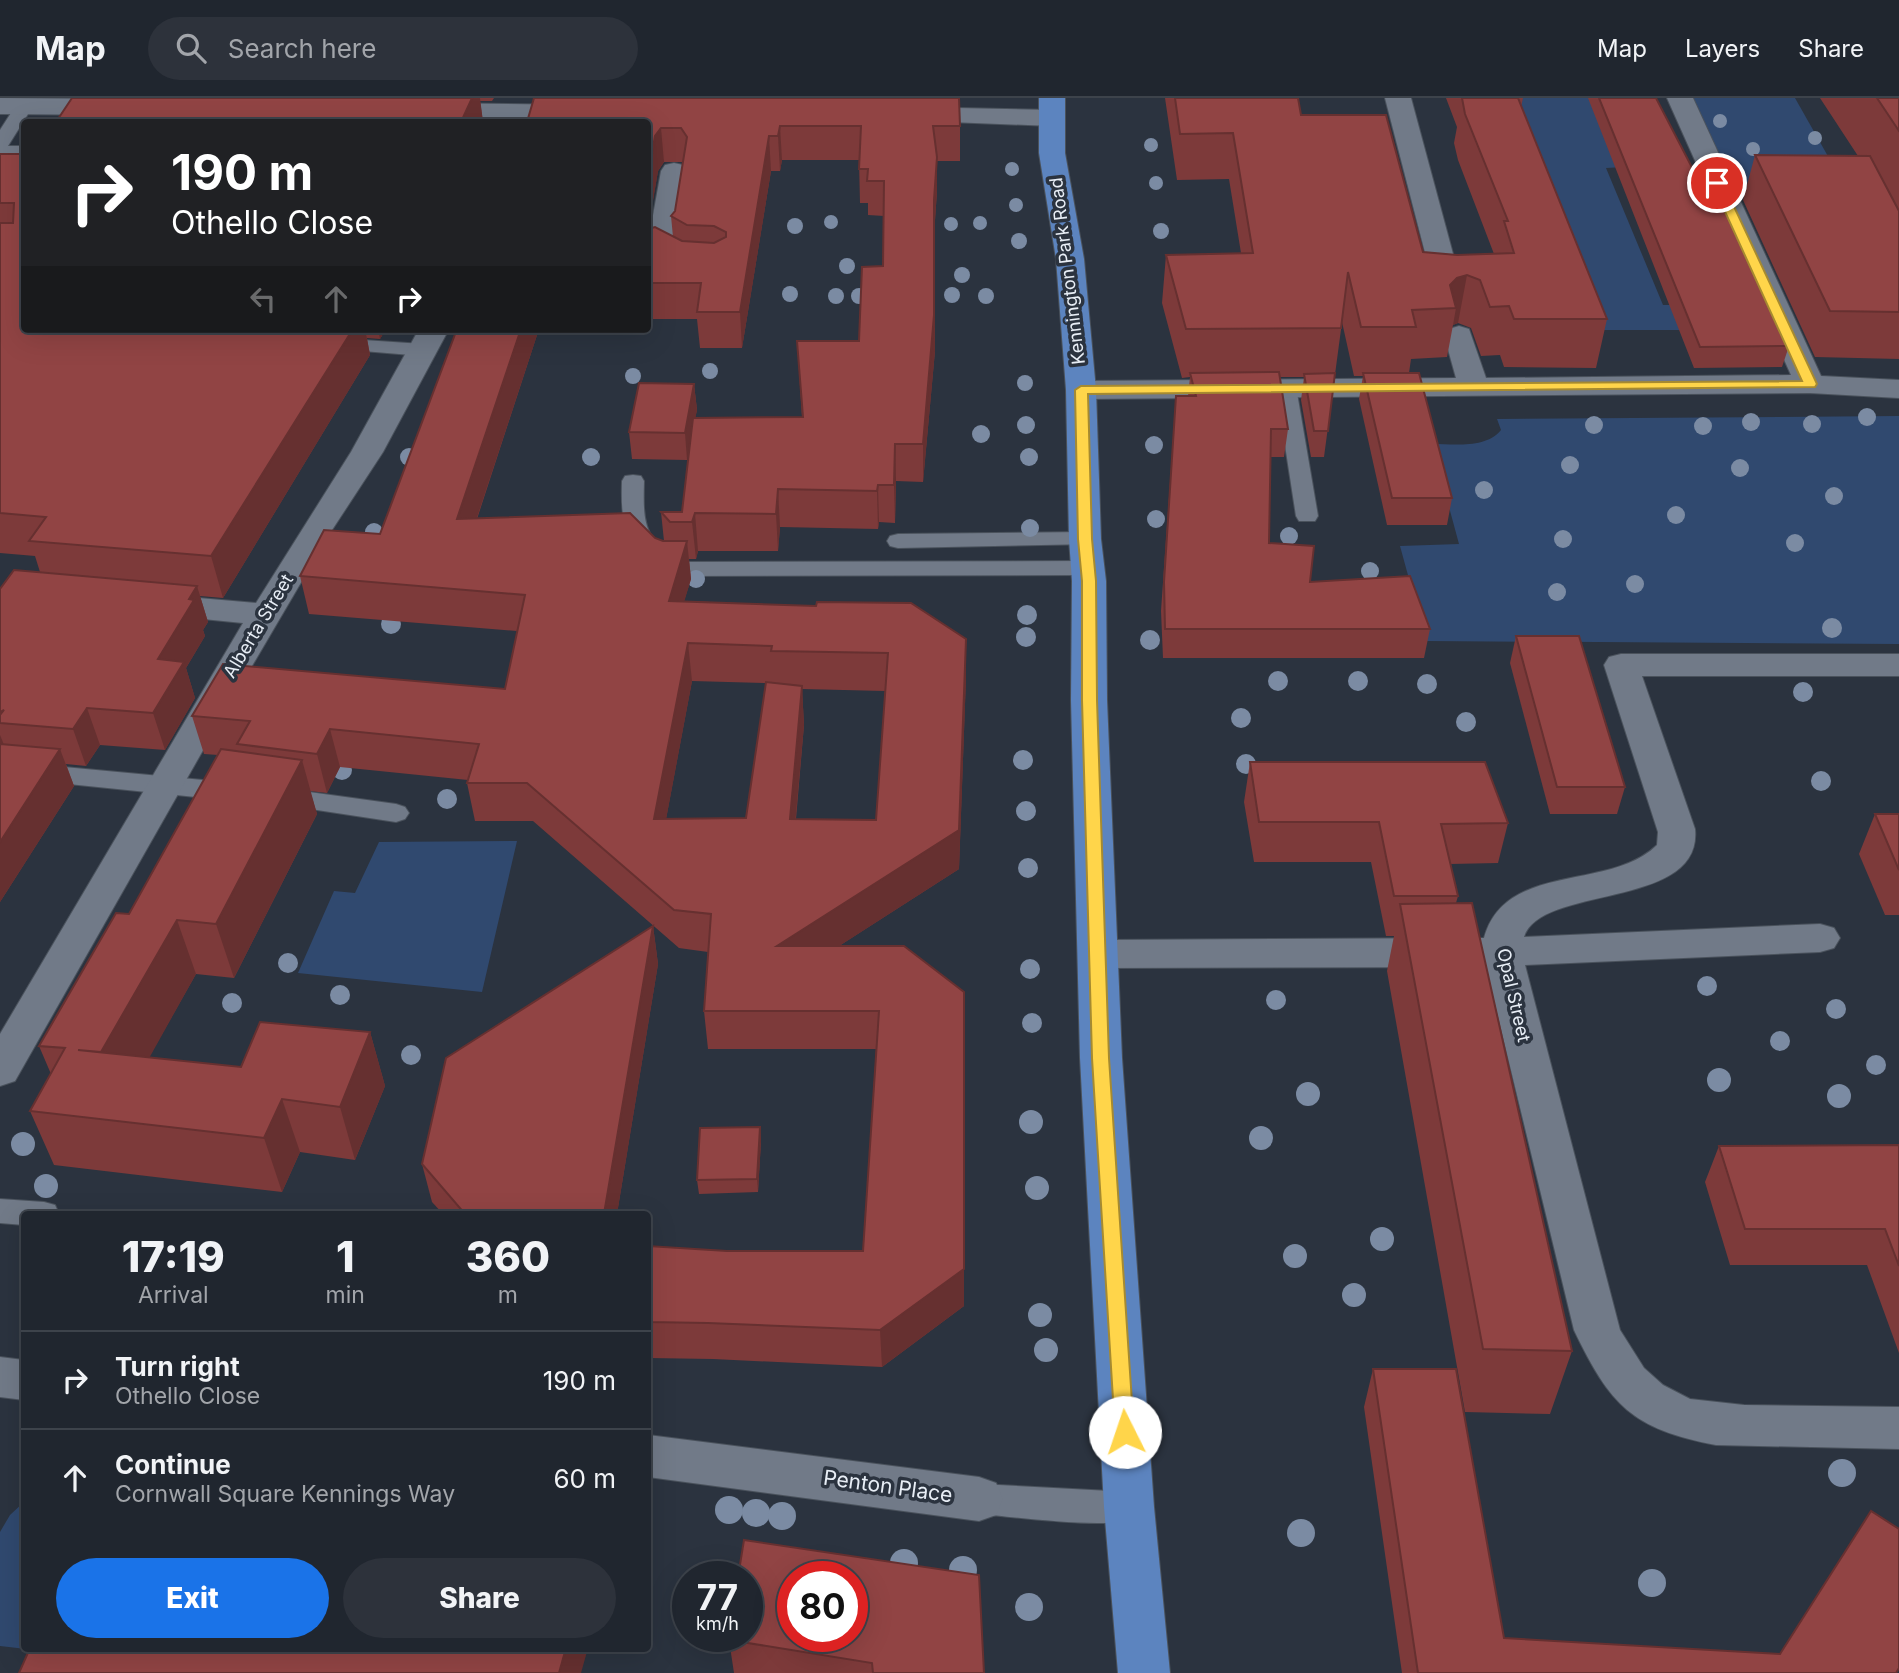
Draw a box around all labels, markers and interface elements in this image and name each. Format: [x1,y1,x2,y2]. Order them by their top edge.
search box [148,17,638,80]
text: Map [35,28,106,68]
icon: search [172,29,210,67]
text: Search here [228,33,376,64]
text: Map [1597,34,1647,63]
text: Layers [1685,34,1760,63]
text: Share [1798,34,1864,63]
text: 190 m [171,143,313,202]
icon: right [56,147,147,238]
pin [1687,153,1747,213]
icon: arrive [1698,164,1736,202]
street label: Kennington Park Road [1045,176,1089,366]
text: Othello Close [171,203,373,242]
icon: left [244,280,282,318]
icon: ahead [317,280,355,318]
icon: right [390,280,428,318]
street label: Alberta Street [219,570,297,682]
street label: Opal Street [1493,946,1535,1044]
text: 17:19 [122,1231,225,1282]
text: 1 [336,1231,355,1282]
text: 360 [466,1231,550,1282]
text: Arrival [138,1281,209,1309]
text: min [326,1281,365,1309]
text: m [498,1281,518,1309]
text: Turn right [115,1351,240,1382]
icon: right [56,1361,94,1399]
text: 190 m [543,1365,616,1396]
text: Othello Close [115,1382,260,1410]
position arrow [1088,1395,1162,1469]
text: Continue [115,1449,231,1480]
icon: ahead [56,1459,94,1497]
text: 60 m [553,1463,616,1494]
street label: Penton Place [822,1465,954,1507]
text: Cornwall Square Kennings Way [115,1480,455,1508]
button: Exit [56,1558,329,1638]
button: Share [343,1558,616,1638]
speed limit sign: 80 [777,1561,868,1652]
text: 77 [697,1576,738,1618]
text: km/h [696,1613,739,1634]

